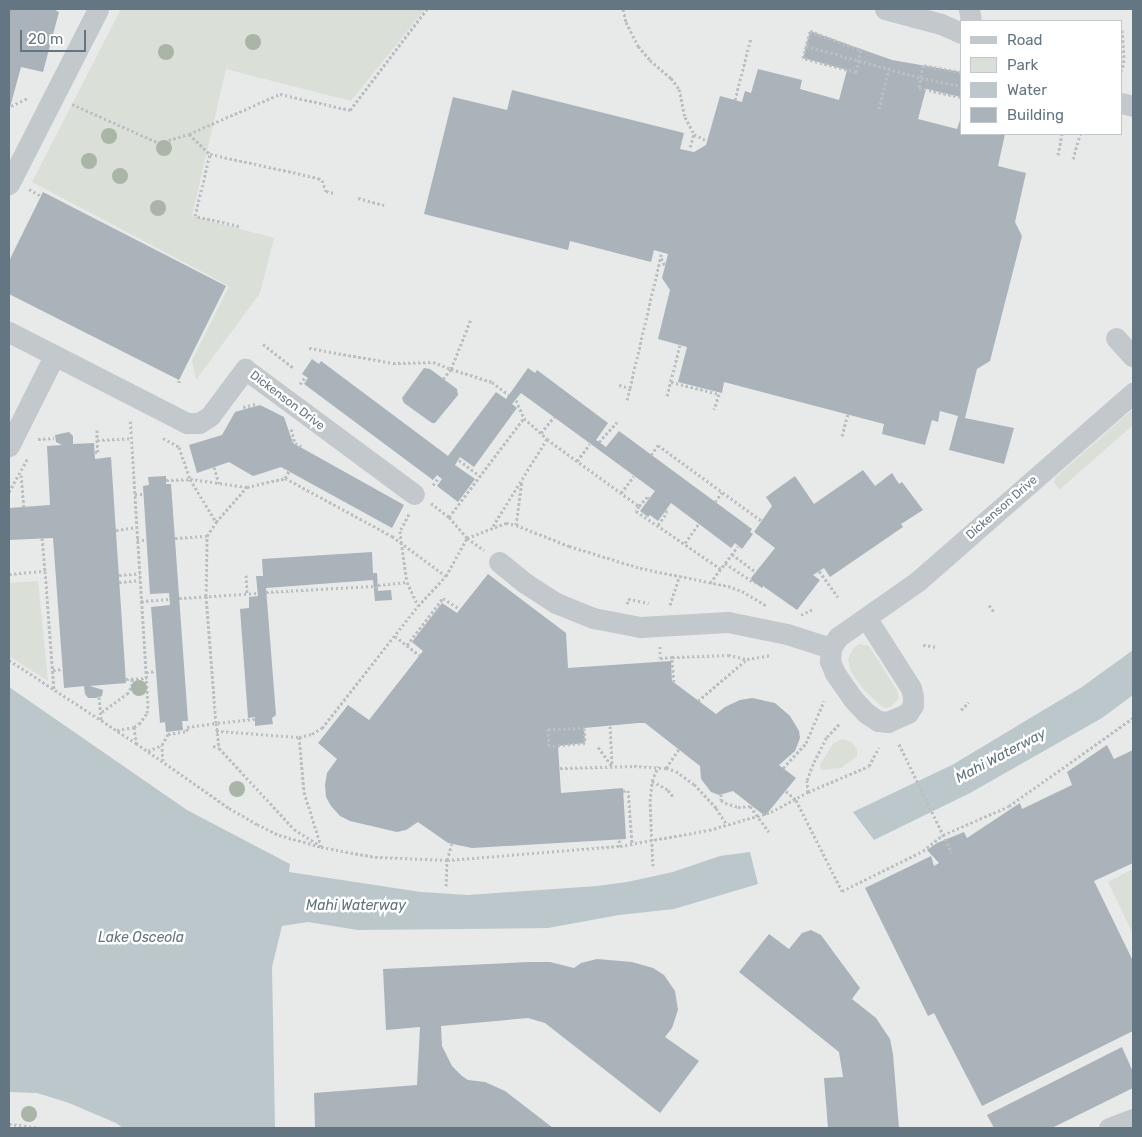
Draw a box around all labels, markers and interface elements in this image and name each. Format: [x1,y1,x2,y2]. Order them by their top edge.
scale bar [22,20,89,52]
legend [960,20,1122,135]
text: 20 m [28,30,63,48]
text: Road [1007,31,1043,49]
text: Park [1007,56,1038,74]
text: Water [1007,81,1047,99]
text: Building [1007,106,1064,124]
street label: Dickenson Drive [247,368,327,434]
street label: Dickenson Drive [963,473,1041,543]
water label: Mahi Waterway [953,725,1049,787]
water label: Mahi Waterway [306,898,406,914]
water label: Lake Osceola [98,930,184,946]

